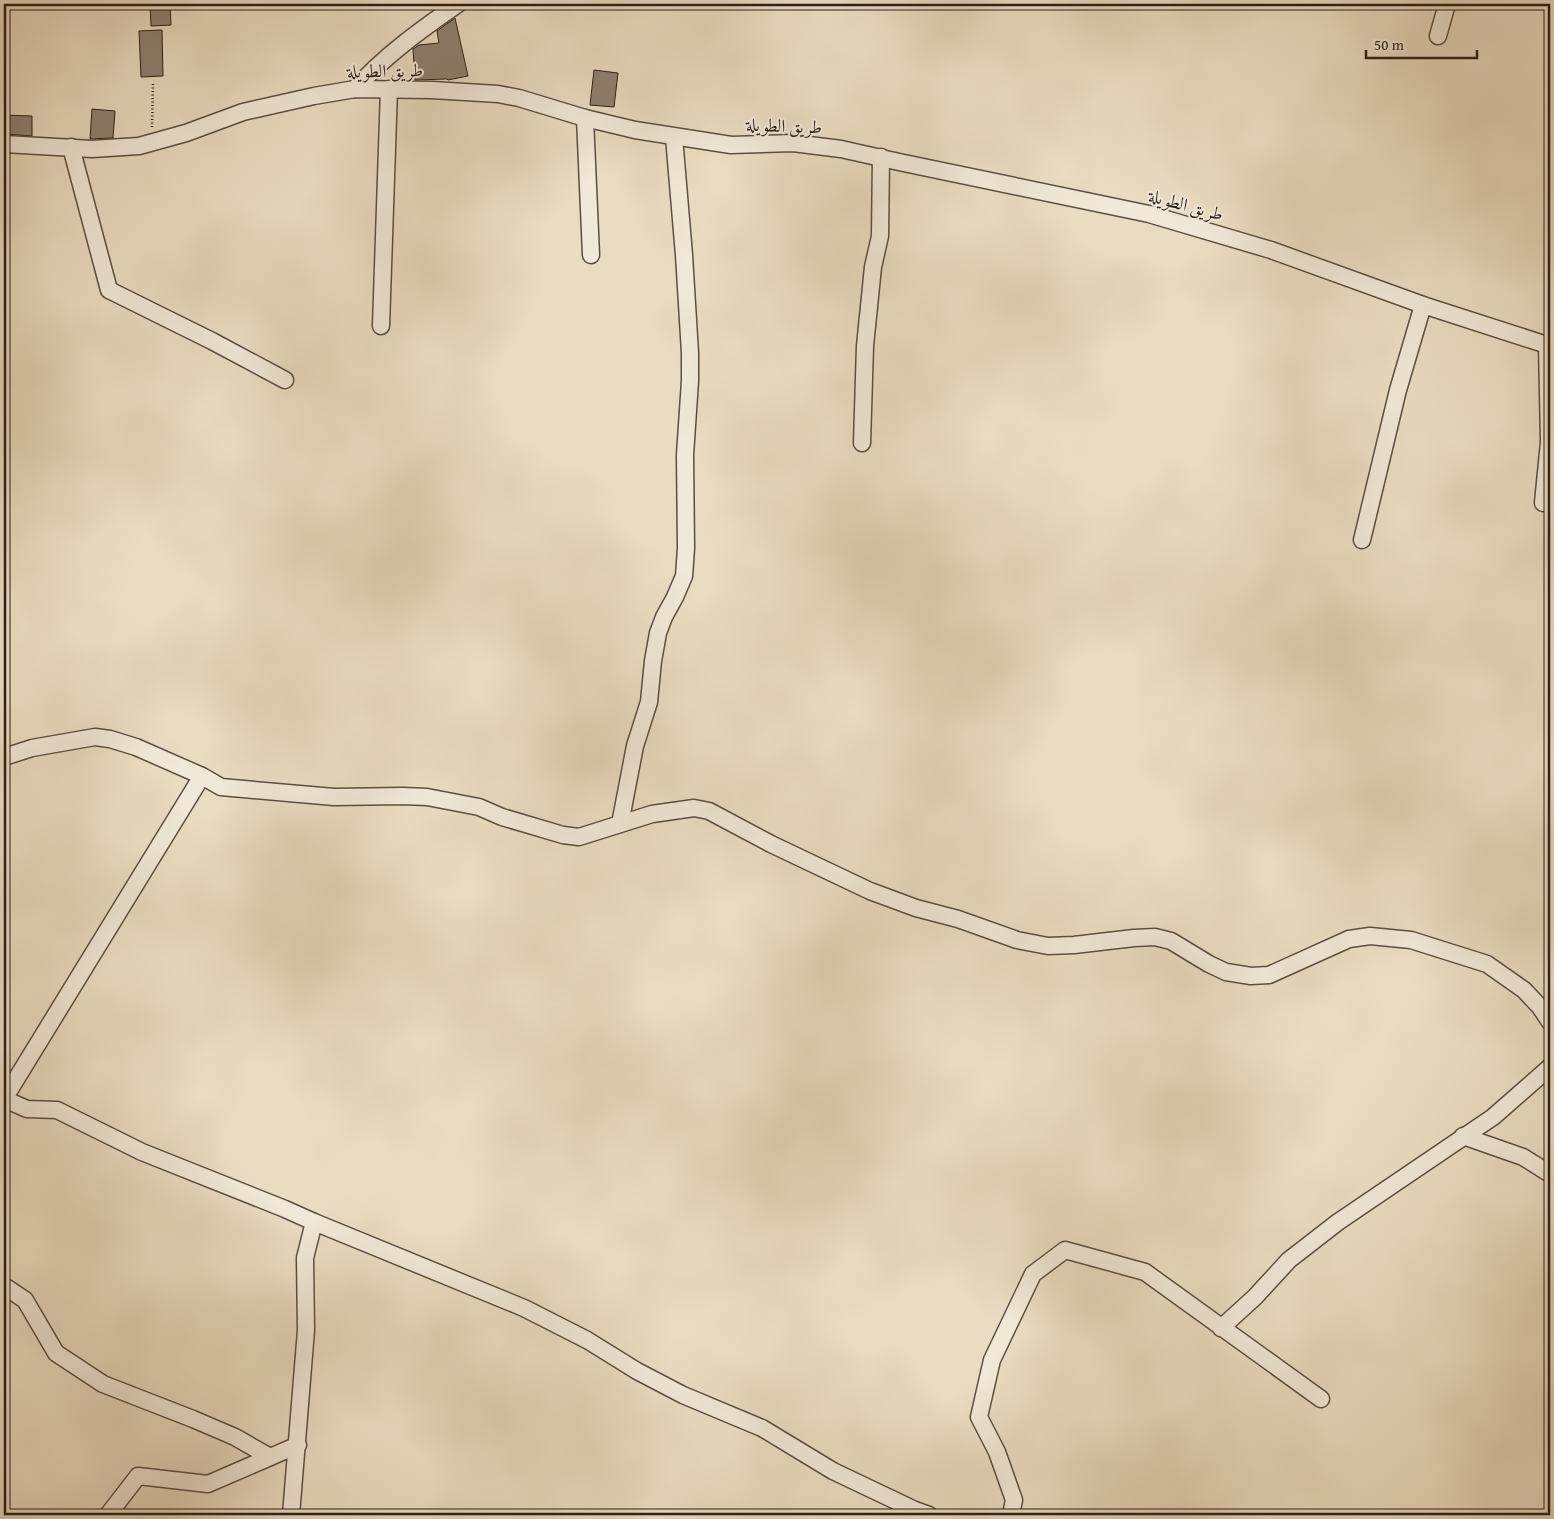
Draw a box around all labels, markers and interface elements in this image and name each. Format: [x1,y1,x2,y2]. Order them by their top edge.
scale bar [1366,28,1478,60]
text: 50 m [1374,34,1405,55]
street label: طريق الطويلة [346,56,423,85]
street label: طريق الطويلة [744,111,823,140]
street label: طريق الطويلة [1145,181,1226,227]

